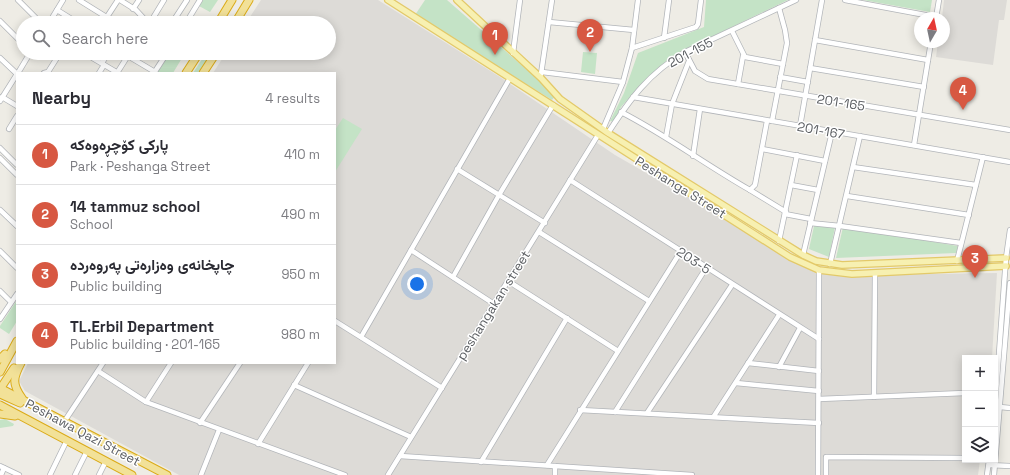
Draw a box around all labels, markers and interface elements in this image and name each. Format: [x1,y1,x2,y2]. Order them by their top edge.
north arrow [914,12,950,48]
search box [16,16,336,60]
pin: 2 [577,19,603,52]
pin: 1 [482,22,508,55]
icon: search [30,27,52,49]
text: Search here [62,29,148,48]
street label: 201-155 [665,33,716,71]
pin: 4 [950,77,976,110]
text: Nearby [32,87,91,109]
text: 4 results [265,90,320,107]
street label: 201-165 [816,90,867,115]
street label: 201-167 [796,118,846,143]
text: پارکی کۆچڕەوەکە [70,135,168,154]
text: 1 [42,146,48,163]
text: 410 m [284,146,320,163]
street label: Peshanga Street [632,153,730,222]
text: Park · Peshanga Street [70,158,211,175]
text: 14 tammuz school [70,197,200,216]
text: 2 [41,206,49,223]
text: 490 m [281,206,320,223]
text: School [70,216,113,233]
street label: 203-5 [673,243,714,278]
pin: 3 [962,245,988,278]
street label: peshangakan street [453,247,534,363]
text: چاپخانەی وەزارەتی پەروەردە [70,255,234,274]
text: 3 [41,266,49,283]
text: 950 m [281,266,320,283]
your location [407,274,427,294]
text: Public building [70,278,162,295]
text: TL.Erbil Department [70,317,214,336]
text: 4 [41,326,49,343]
text: 980 m [281,326,320,343]
text: Public building · 201-165 [70,336,220,353]
map controls [962,355,998,463]
button: + [962,355,998,391]
button: − [962,391,998,427]
street label: Peshawa Qazi Street [22,395,143,470]
button: layers [962,427,998,463]

